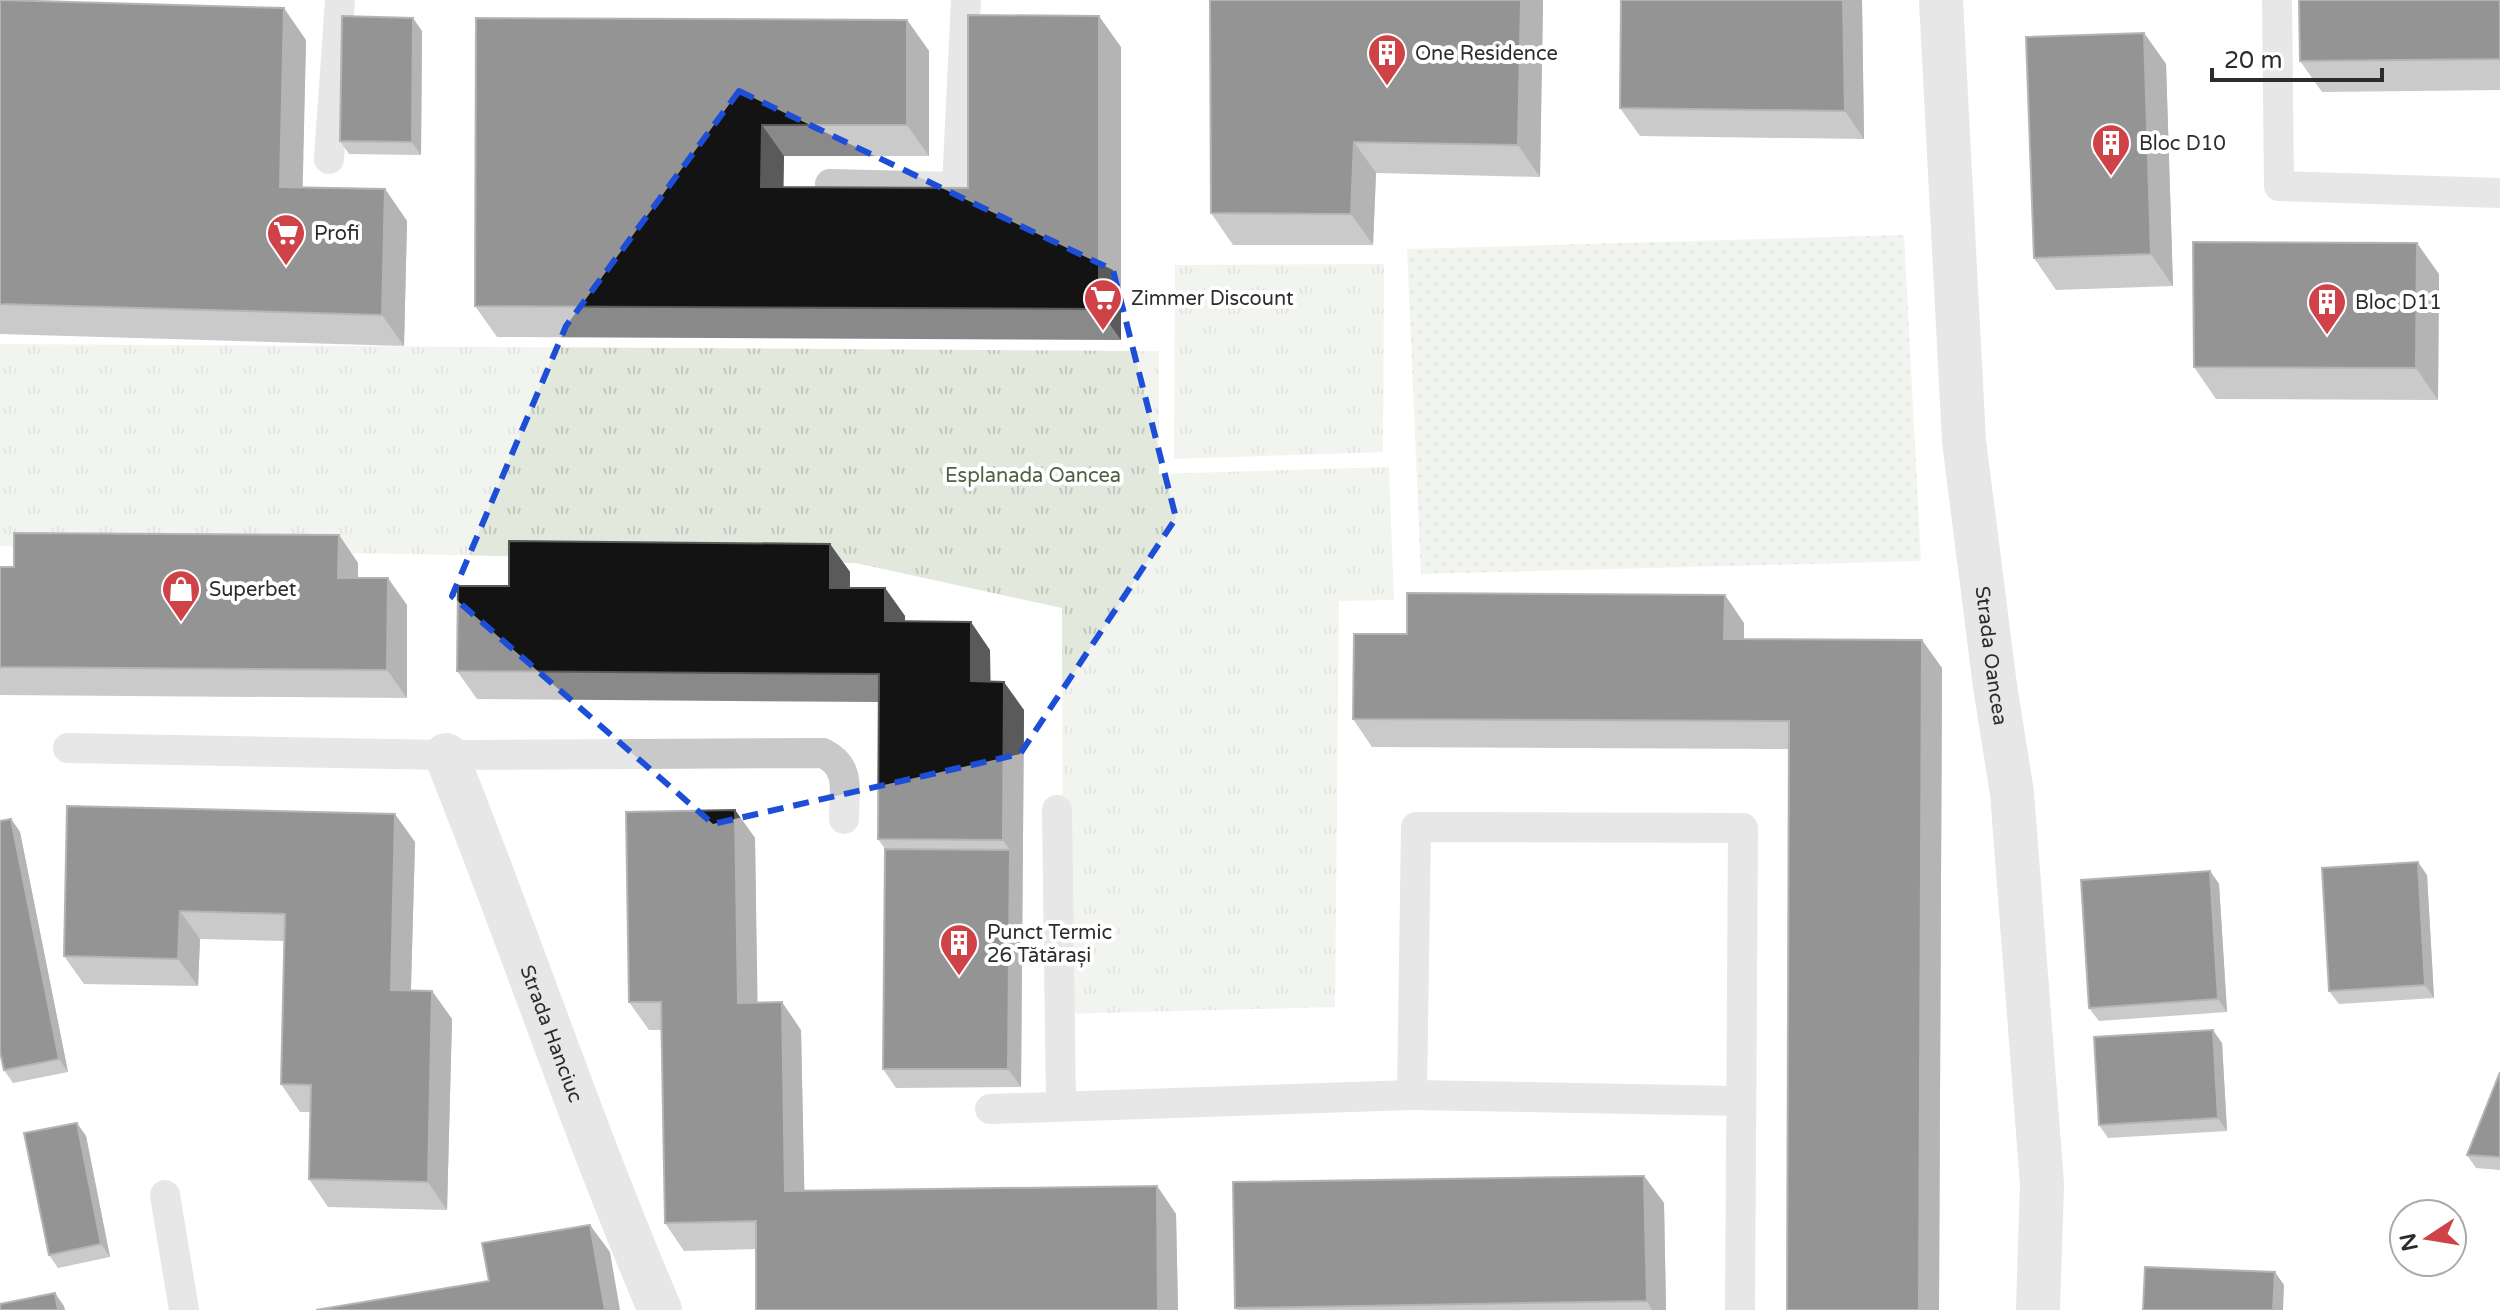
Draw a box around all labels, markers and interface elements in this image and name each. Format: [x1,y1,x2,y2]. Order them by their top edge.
building icon: One Residence [1366,32,1408,87]
scale bar [2212,32,2382,82]
place label: One Residence [1415,42,1558,66]
text: 20 m [2224,46,2282,75]
building icon: Bloc D10 [2090,122,2132,177]
place label: Bloc D10 [2139,132,2226,156]
supermarket icon: Profi [265,212,307,267]
place label: Profi [314,222,359,246]
supermarket icon: Zimmer Discount [1082,277,1124,332]
building icon: Bloc D11 [2306,281,2348,336]
place label: Zimmer Discount [1131,287,1294,311]
place label: Bloc D11 [2355,291,2442,315]
park label: Esplanada Oancea [945,464,1121,488]
shop icon: Superbet [160,568,202,623]
place label: Superbet [209,578,297,602]
street label: Strada Oancea [1969,585,2012,727]
place label: Punct Termic 26 Tătărași [987,921,1112,968]
building icon: Punct Termic 26 Tătărași [938,922,980,977]
street label: Strada Hanciuc [514,962,587,1106]
north arrow [2388,1198,2468,1278]
text: N [2395,1231,2424,1253]

